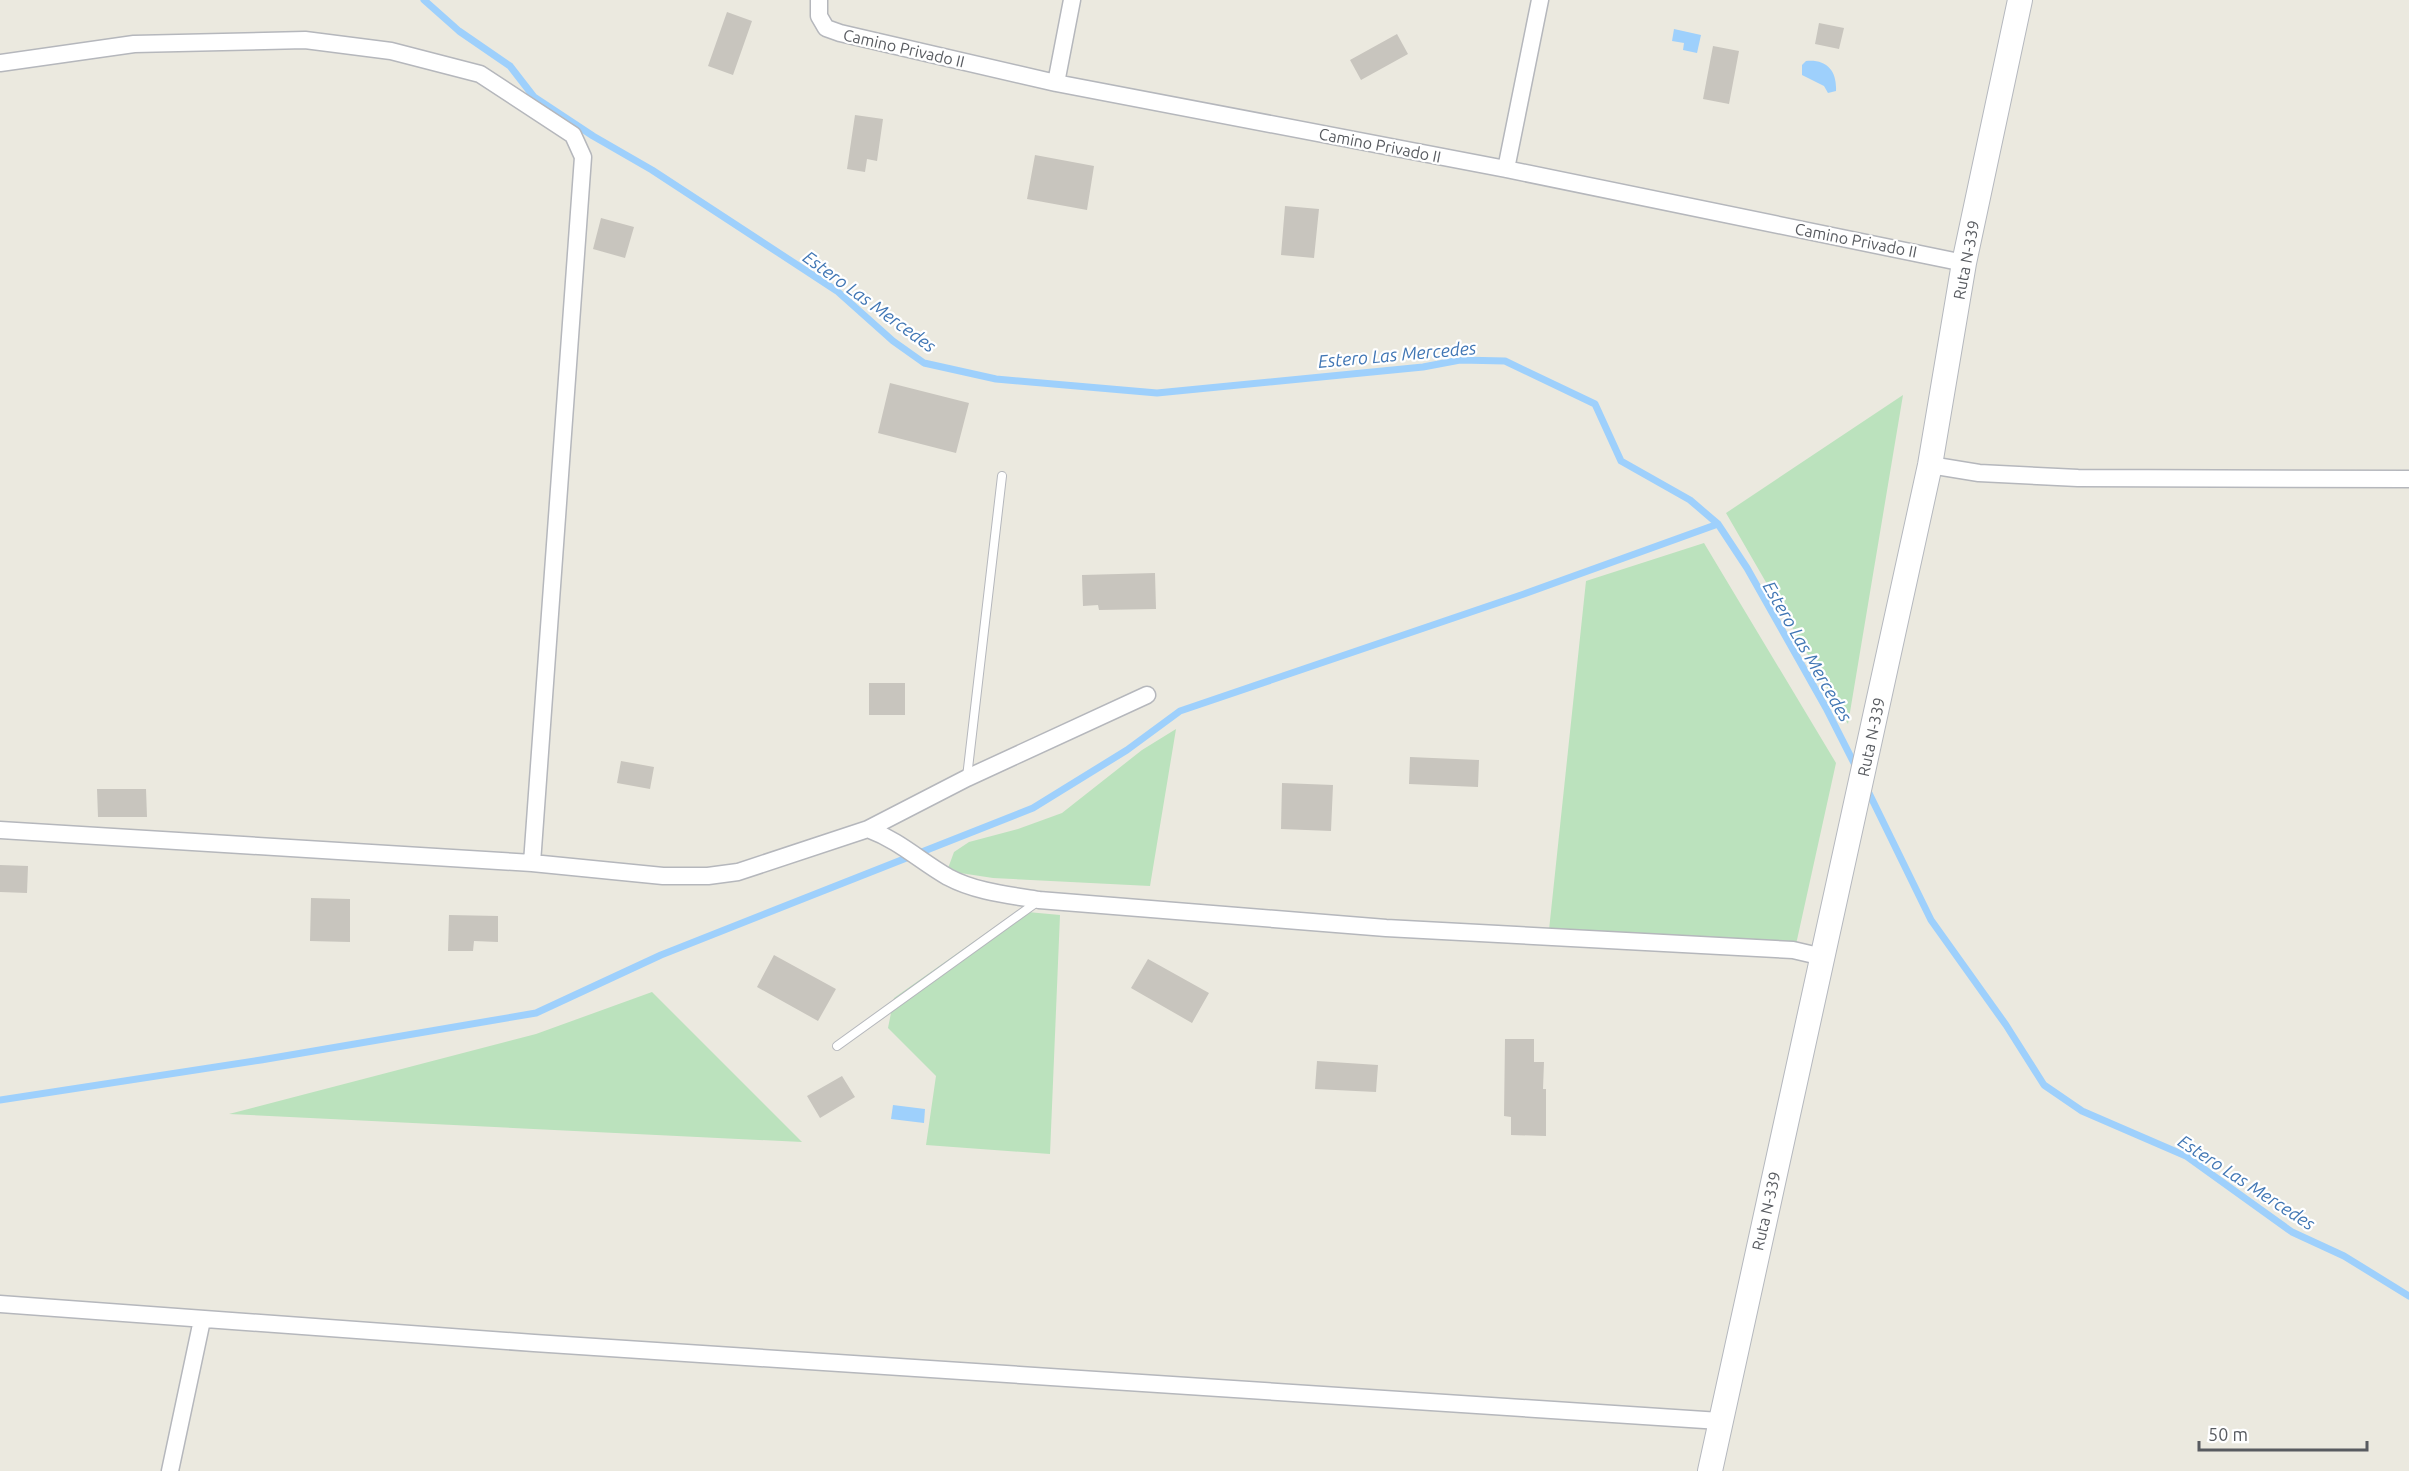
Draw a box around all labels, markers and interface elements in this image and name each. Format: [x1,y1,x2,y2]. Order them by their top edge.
street label: Camino Privado II [842,25,966,71]
street label: Camino Privado II [1317,124,1443,166]
street label: Camino Privado II [1793,219,1919,261]
street label: Ruta N-339 [1949,219,1983,301]
water label: Estero Las Mercedes [800,246,941,356]
water label: Estero Las Mercedes [1317,337,1477,371]
water label: Estero Las Mercedes [1760,577,1857,725]
street label: Ruta N-339 [1854,696,1888,778]
water label: Estero Las Mercedes [2175,1130,2319,1234]
street label: Ruta N-339 [1748,1170,1784,1252]
scale bar [2199,1414,2367,1452]
text: 50 m [2208,1424,2248,1444]

